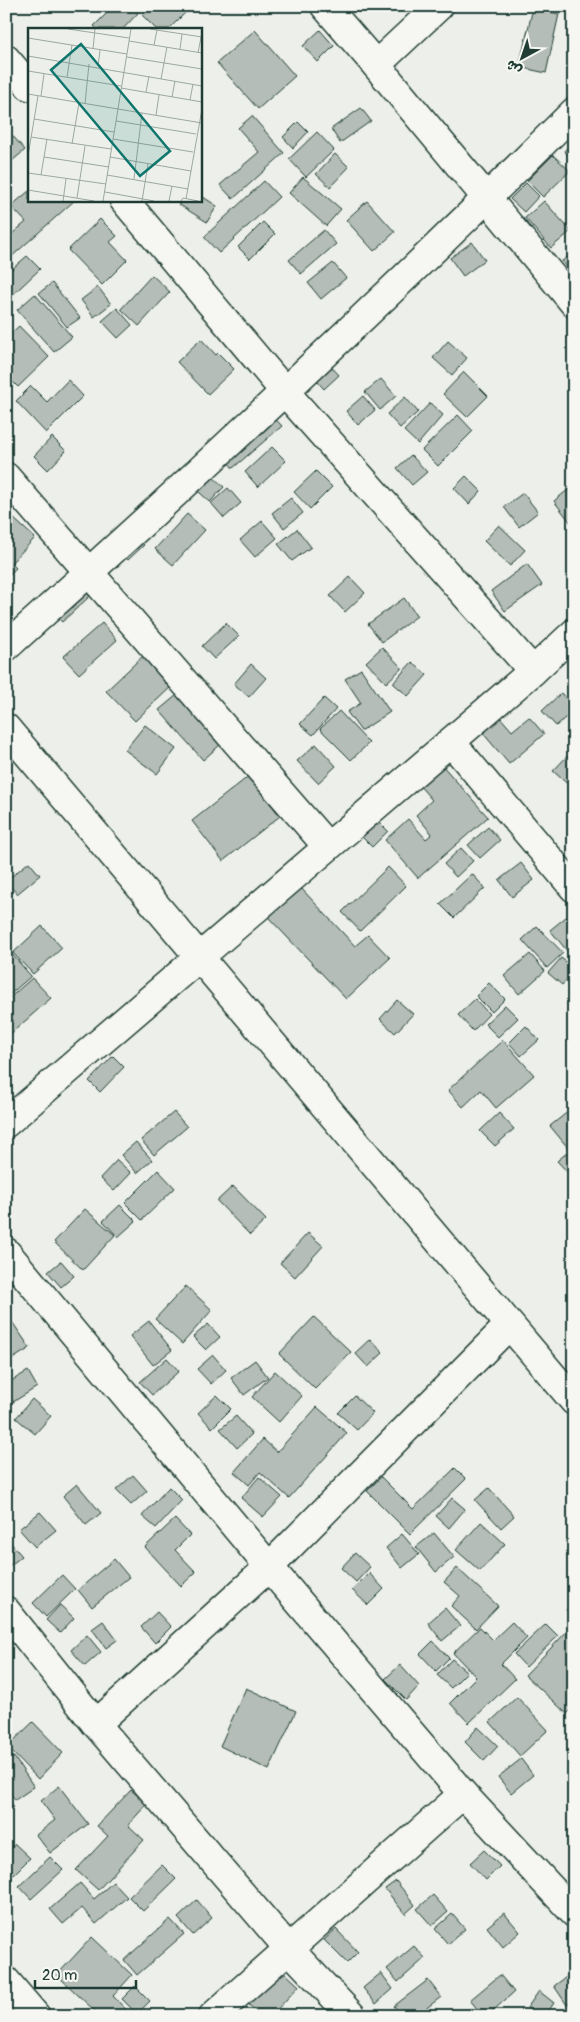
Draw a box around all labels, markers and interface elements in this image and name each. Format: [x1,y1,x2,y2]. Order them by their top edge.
inset map [28,28,201,201]
north arrow [498,32,548,82]
text: ش [503,56,525,79]
scale bar [35,1957,136,1989]
text: 20 m [42,1966,77,1985]

